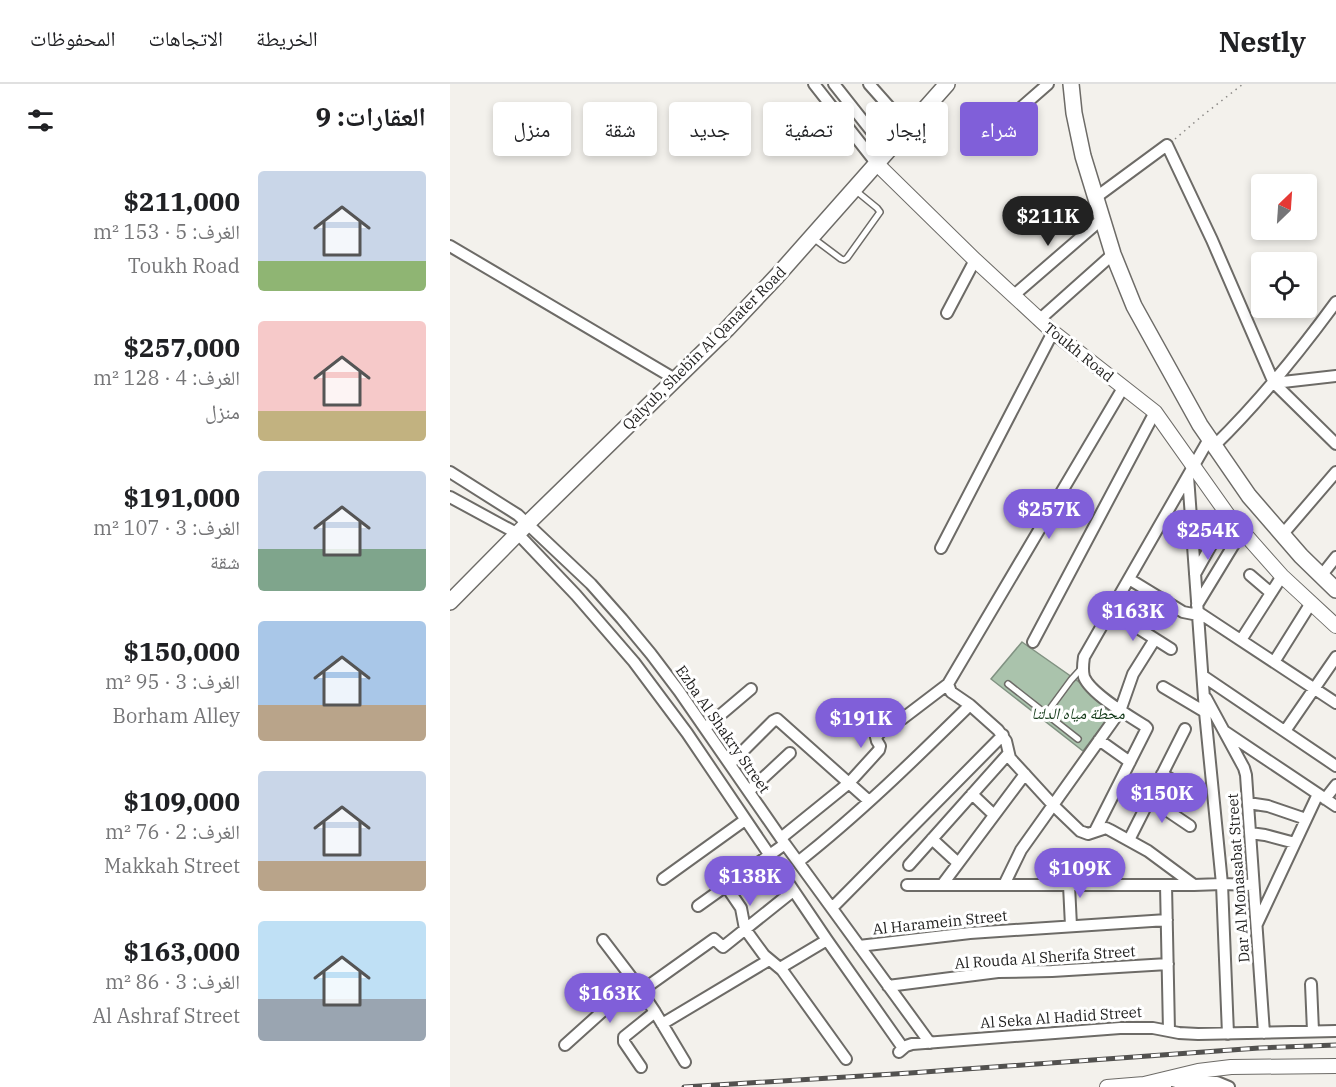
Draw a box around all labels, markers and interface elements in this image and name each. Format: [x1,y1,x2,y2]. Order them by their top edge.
text: Nestly [1219,23,1306,60]
text: المحفوظات [30,24,115,52]
text: الاتجاهات [148,24,223,52]
text: الخريطة [256,24,318,52]
text: العقارات: 9 [315,99,426,133]
chip: منزل [493,102,571,156]
chip: شقة [583,102,657,156]
chip: جديد [669,102,751,156]
chip: تصفية [763,102,854,156]
chip: إيجار [866,102,948,156]
chip: شراء [960,102,1038,156]
icon: filters [24,104,57,137]
north arrow [1251,174,1317,240]
map controls [1251,174,1317,318]
text: $211,000 [124,184,240,218]
icon: home [306,195,378,267]
pin: $211K [1006,196,1090,247]
text: $211K [1016,202,1080,229]
text: الغرف: 5 · 153 m² [93,218,240,245]
text: Toukh Road [128,252,240,279]
button: locate [1251,252,1317,318]
street label: Qalyub, Shebin Al Qanater Road [618,262,790,434]
street label: Toukh Road [1040,318,1118,386]
text: $257,000 [124,330,240,364]
icon: home [306,345,378,417]
text: الغرف: 4 · 128 m² [93,364,240,391]
text: منزل [205,398,240,425]
text: $191,000 [124,480,240,514]
pin: $257K [1007,489,1091,540]
icon: home [306,495,378,567]
text: $257K [1017,495,1081,522]
pin: $254K [1166,510,1250,561]
text: الغرف: 3 · 107 m² [93,514,240,541]
text: $254K [1176,516,1240,543]
text: شقة [210,548,240,575]
pin: $163K [1091,591,1175,642]
text: $163K [1101,597,1165,624]
text: $150,000 [124,634,240,668]
icon: home [306,645,378,717]
street label: Ezba Al Shakry Street [672,661,774,797]
text: الغرف: 3 · 95 m² [105,668,240,695]
pin: $191K [819,698,903,749]
text: Borham Alley [113,702,240,729]
water label: محطة مياه الدلتا [1031,703,1126,723]
text: $191K [829,704,893,731]
pin: $150K [1120,773,1204,824]
text: $150K [1130,779,1194,806]
text: $109,000 [124,784,240,818]
street label: Dar Al Monasabat Street [1223,793,1253,963]
icon: home [306,795,378,867]
text: الغرف: 2 · 76 m² [105,818,240,845]
pin: $109K [1038,848,1122,899]
text: Makkah Street [104,852,240,879]
text: $109K [1048,854,1112,881]
pin: $138K [708,856,792,907]
text: $138K [718,862,782,889]
street label: Al Haramein Street [872,905,1008,939]
text: $163,000 [124,934,240,968]
street label: Al Rouda Al Sherifa Street [954,941,1136,973]
icon: home [306,945,378,1017]
text: الغرف: 3 · 86 m² [105,968,240,995]
pin: $163K [568,973,652,1024]
text: $163K [578,979,642,1006]
text: Al Ashraf Street [93,1002,240,1029]
street label: Al Seka Al Hadid Street [979,1002,1143,1032]

